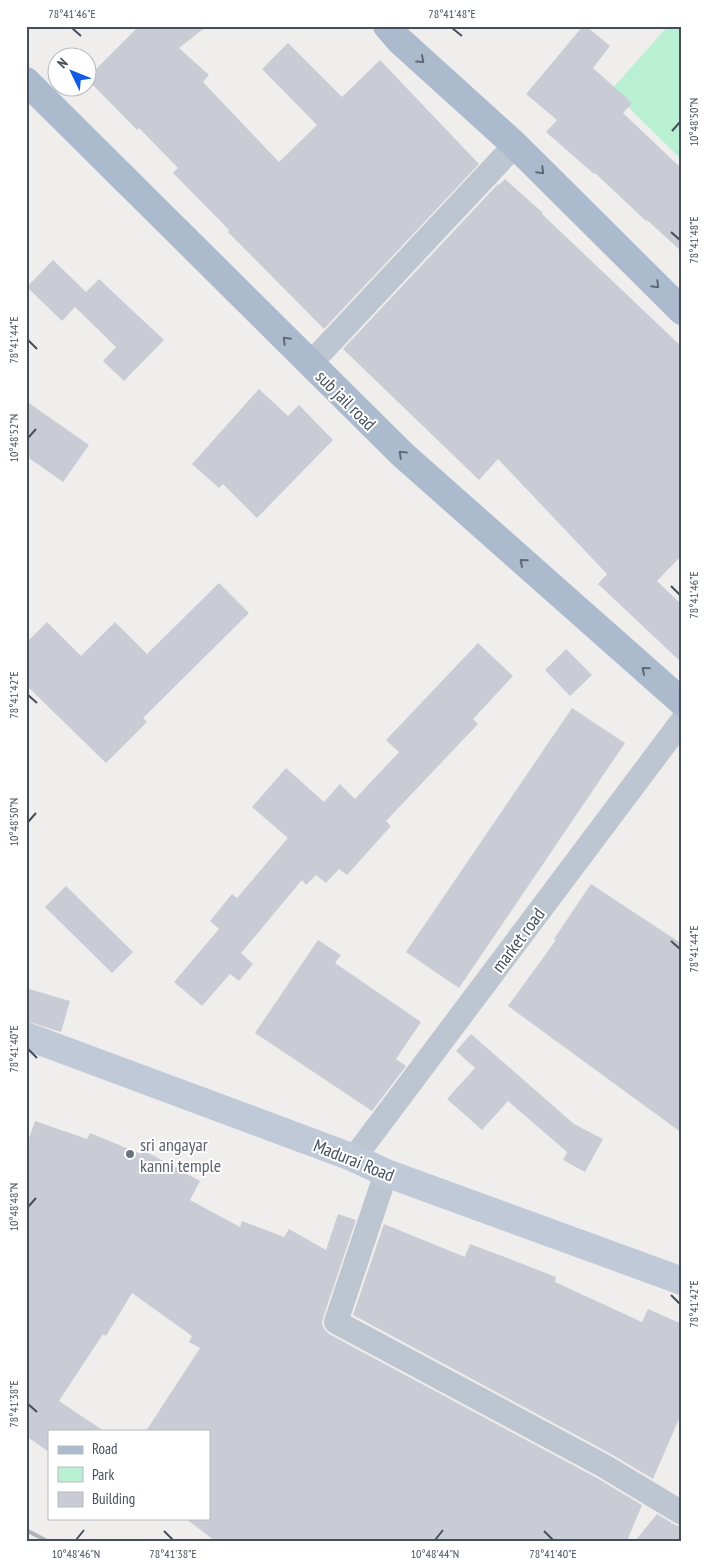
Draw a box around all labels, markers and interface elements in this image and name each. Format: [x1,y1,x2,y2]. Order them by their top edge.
text: 78°41'46"E [48,6,96,21]
text: 78°41'48"E [428,6,476,21]
north arrow [48,48,98,98]
text: N [53,54,72,72]
one-way arrow [416,54,425,63]
text: 10°48'50"N [686,98,701,146]
one-way arrow [535,165,544,174]
text: 78°41'48"E [686,216,701,264]
one-way arrow [650,279,659,288]
text: 78°41'44"E [6,316,21,364]
one-way arrow [283,337,292,346]
street label: sub jail road [311,365,381,435]
text: 10°48'52"N [6,414,21,462]
one-way arrow [398,451,407,460]
one-way arrow [520,559,529,568]
text: 78°41'46"E [686,571,701,619]
one-way arrow [642,667,651,675]
text: 78°41'42"E [6,671,21,719]
text: 10°48'50"N [6,798,21,846]
street label: market road [486,903,550,977]
text: 78°41'44"E [686,925,701,973]
text: 78°41'40"E [6,1025,21,1073]
place label: sri angayar kanni temple [140,1133,221,1177]
street label: Madurai Road [310,1133,398,1187]
marker: sri angayar kanni temple [124,1148,136,1160]
text: 10°48'48"N [6,1183,21,1231]
text: 78°41'42"E [686,1280,701,1328]
text: 78°41'38"E [6,1380,21,1428]
legend [48,1430,210,1520]
text: Road [92,1439,118,1458]
text: Park [92,1465,114,1484]
text: Building [92,1489,135,1508]
text: 10°48'46"N [52,1546,100,1561]
text: 78°41'38"E [149,1546,197,1561]
text: 10°48'44"N [411,1546,459,1561]
text: 78°41'40"E [529,1546,577,1561]

